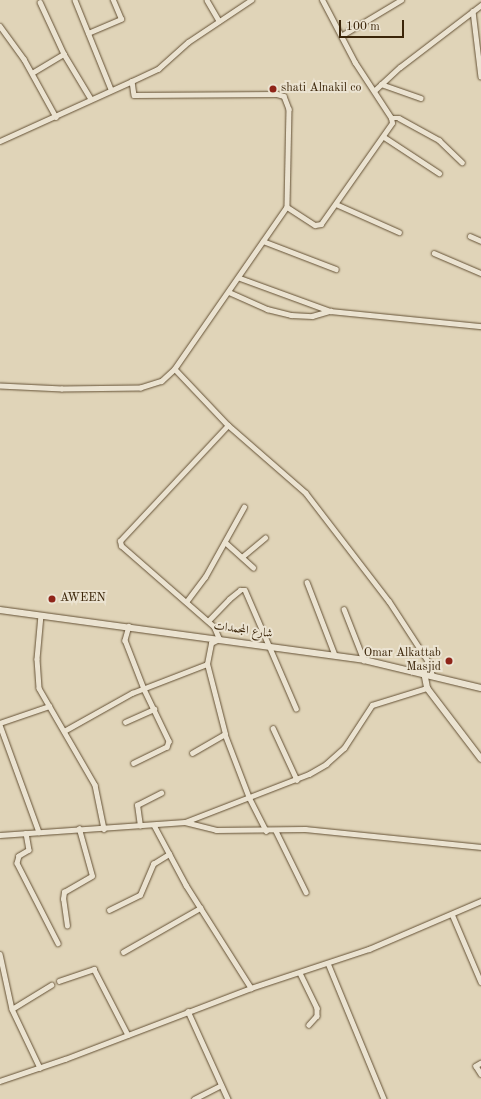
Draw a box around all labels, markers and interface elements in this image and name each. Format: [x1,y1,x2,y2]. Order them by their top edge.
scale bar [341,12,406,38]
text: 100 m [346,21,380,33]
place label: shati Alnakil co [281,82,362,96]
marker: shati Alnakil co [268,84,278,94]
place label: AWEEN [60,592,106,606]
marker: AWEEN [47,594,57,604]
street label: شارع المجمدات [213,620,273,642]
place label: Omar Alkattab Masjid [364,647,441,675]
marker: Omar Alkattab Masjid [444,656,454,666]

